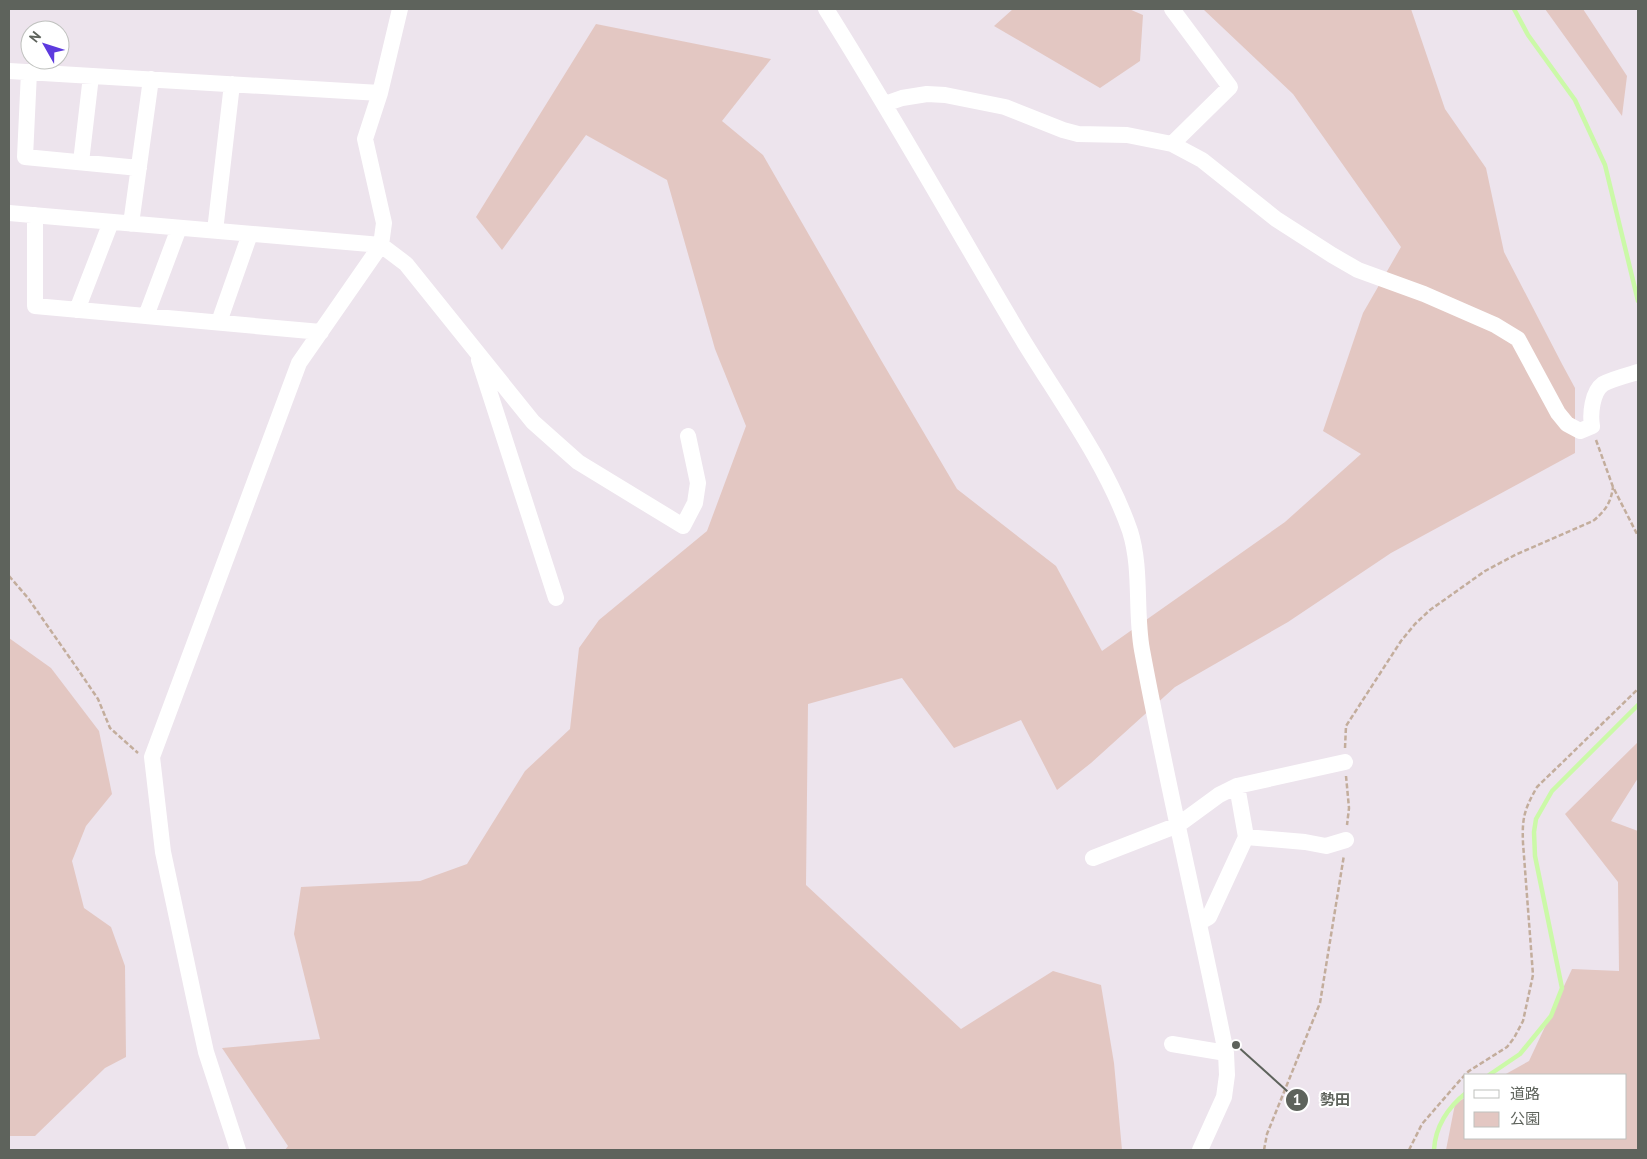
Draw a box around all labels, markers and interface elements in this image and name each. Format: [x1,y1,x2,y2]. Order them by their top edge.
north arrow [20,20,70,70]
text: N [25,28,45,46]
legend [1464,1074,1627,1139]
text: 道路 [1510,1084,1540,1103]
callout: 勢田 [1285,1085,1360,1115]
text: 1 [1293,1090,1301,1109]
text: 勢田 [1320,1090,1350,1109]
text: 公園 [1510,1109,1540,1128]

